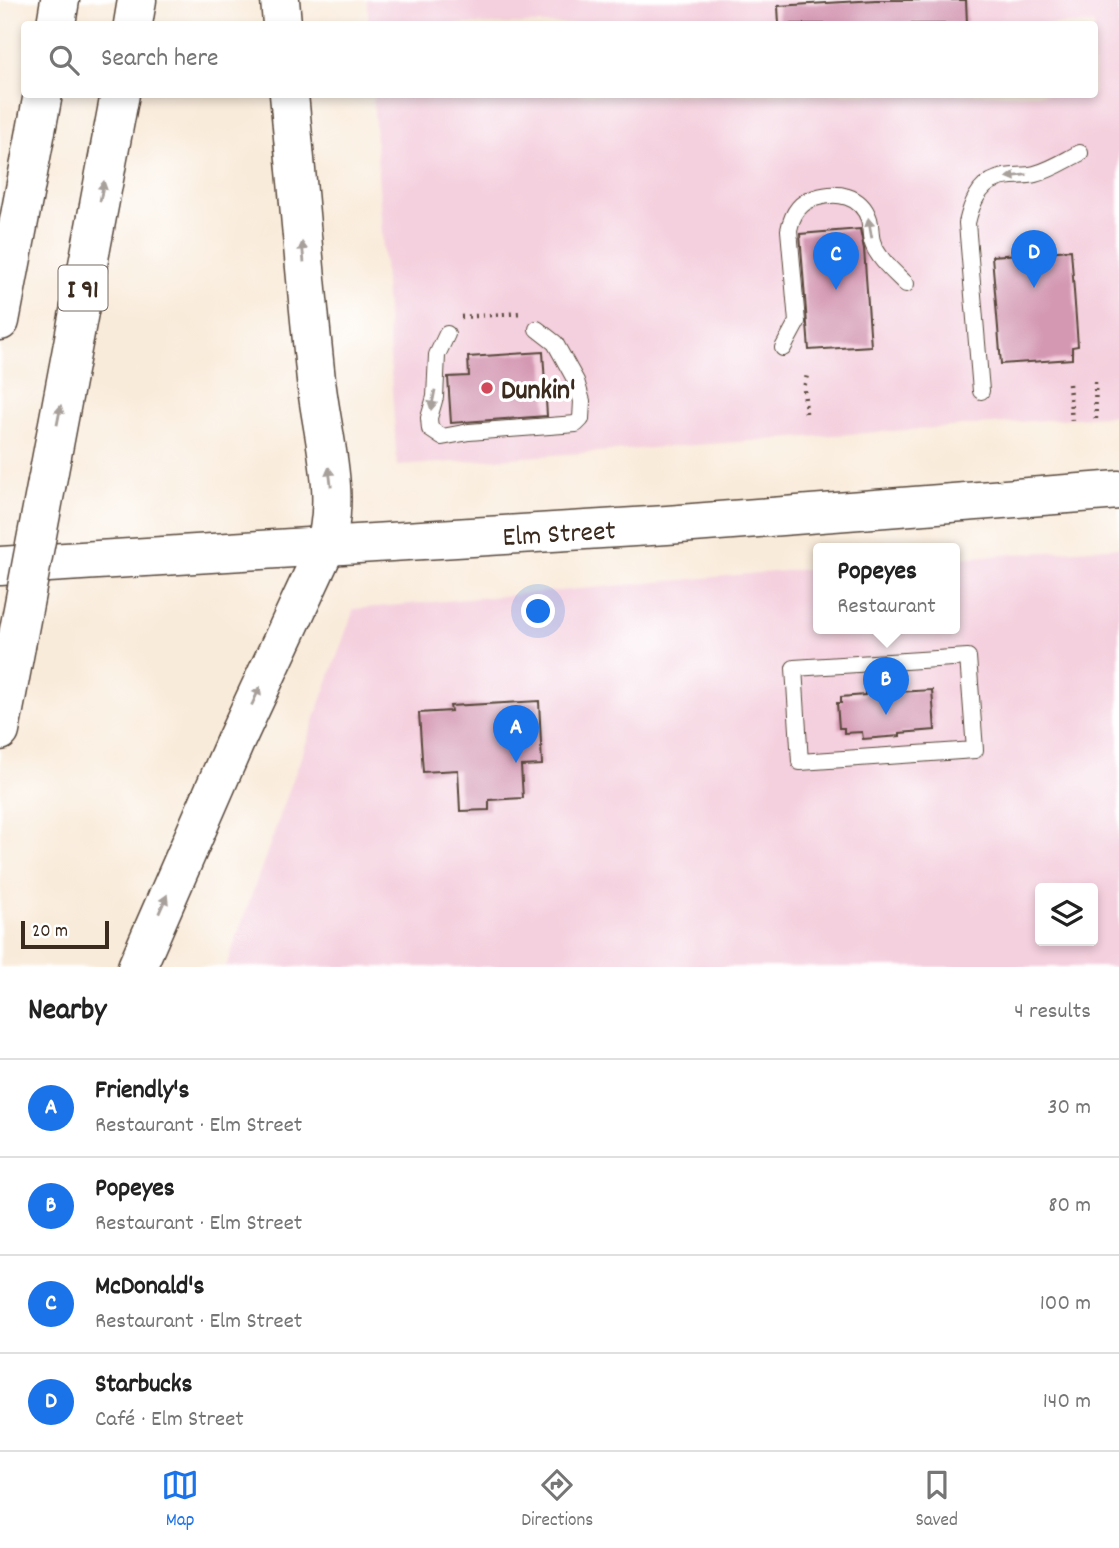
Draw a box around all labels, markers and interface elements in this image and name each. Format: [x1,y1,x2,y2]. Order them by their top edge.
search box [21,21,1098,98]
icon: search [45,41,83,79]
text: Search here [101,41,219,78]
one-way arrow [1006,171,1028,182]
one-way arrow [96,180,107,202]
one-way arrow [864,217,875,239]
pin: D [1011,230,1057,288]
pin: C [813,232,859,290]
one-way arrow [297,240,308,262]
road number: I 91 [58,266,108,310]
place label: Dunkin' [501,373,576,413]
marker: Dunkin' [479,380,495,396]
one-way arrow [427,389,438,411]
one-way arrow [54,404,65,426]
one-way arrow [324,466,335,488]
street label: Elm Street [502,513,617,560]
popup [813,543,960,634]
text: Popeyes [837,554,917,591]
text: Restaurant [837,591,936,624]
your location [521,594,555,628]
pin: B [863,657,909,715]
one-way arrow [250,686,261,706]
pin: A [493,705,539,763]
map controls [1035,883,1098,946]
button: layers [1035,883,1098,946]
one-way arrow [157,894,169,914]
scale bar [21,918,108,950]
text: 20 m [32,919,68,946]
text: Nearby [28,991,106,1034]
text: 4 results [1014,996,1091,1029]
text: Friendly's [95,1073,189,1110]
text: A [45,1092,57,1125]
text: 30 m [1047,1092,1091,1125]
text: Restaurant · Elm Street [95,1110,302,1143]
text: Popeyes [95,1171,175,1208]
text: B [46,1190,56,1223]
text: 80 m [1048,1190,1091,1223]
text: Restaurant · Elm Street [95,1208,302,1241]
text: McDonald's [95,1269,204,1306]
text: C [45,1288,57,1321]
text: 100 m [1040,1288,1091,1321]
text: Restaurant · Elm Street [95,1306,302,1339]
text: Starbucks [95,1367,192,1404]
text: D [45,1386,57,1419]
text: 140 m [1043,1386,1091,1419]
text: Café · Elm Street [95,1404,244,1437]
tab: Map [161,1466,199,1535]
tab: Directions [521,1466,593,1535]
tab: Saved [915,1466,958,1535]

